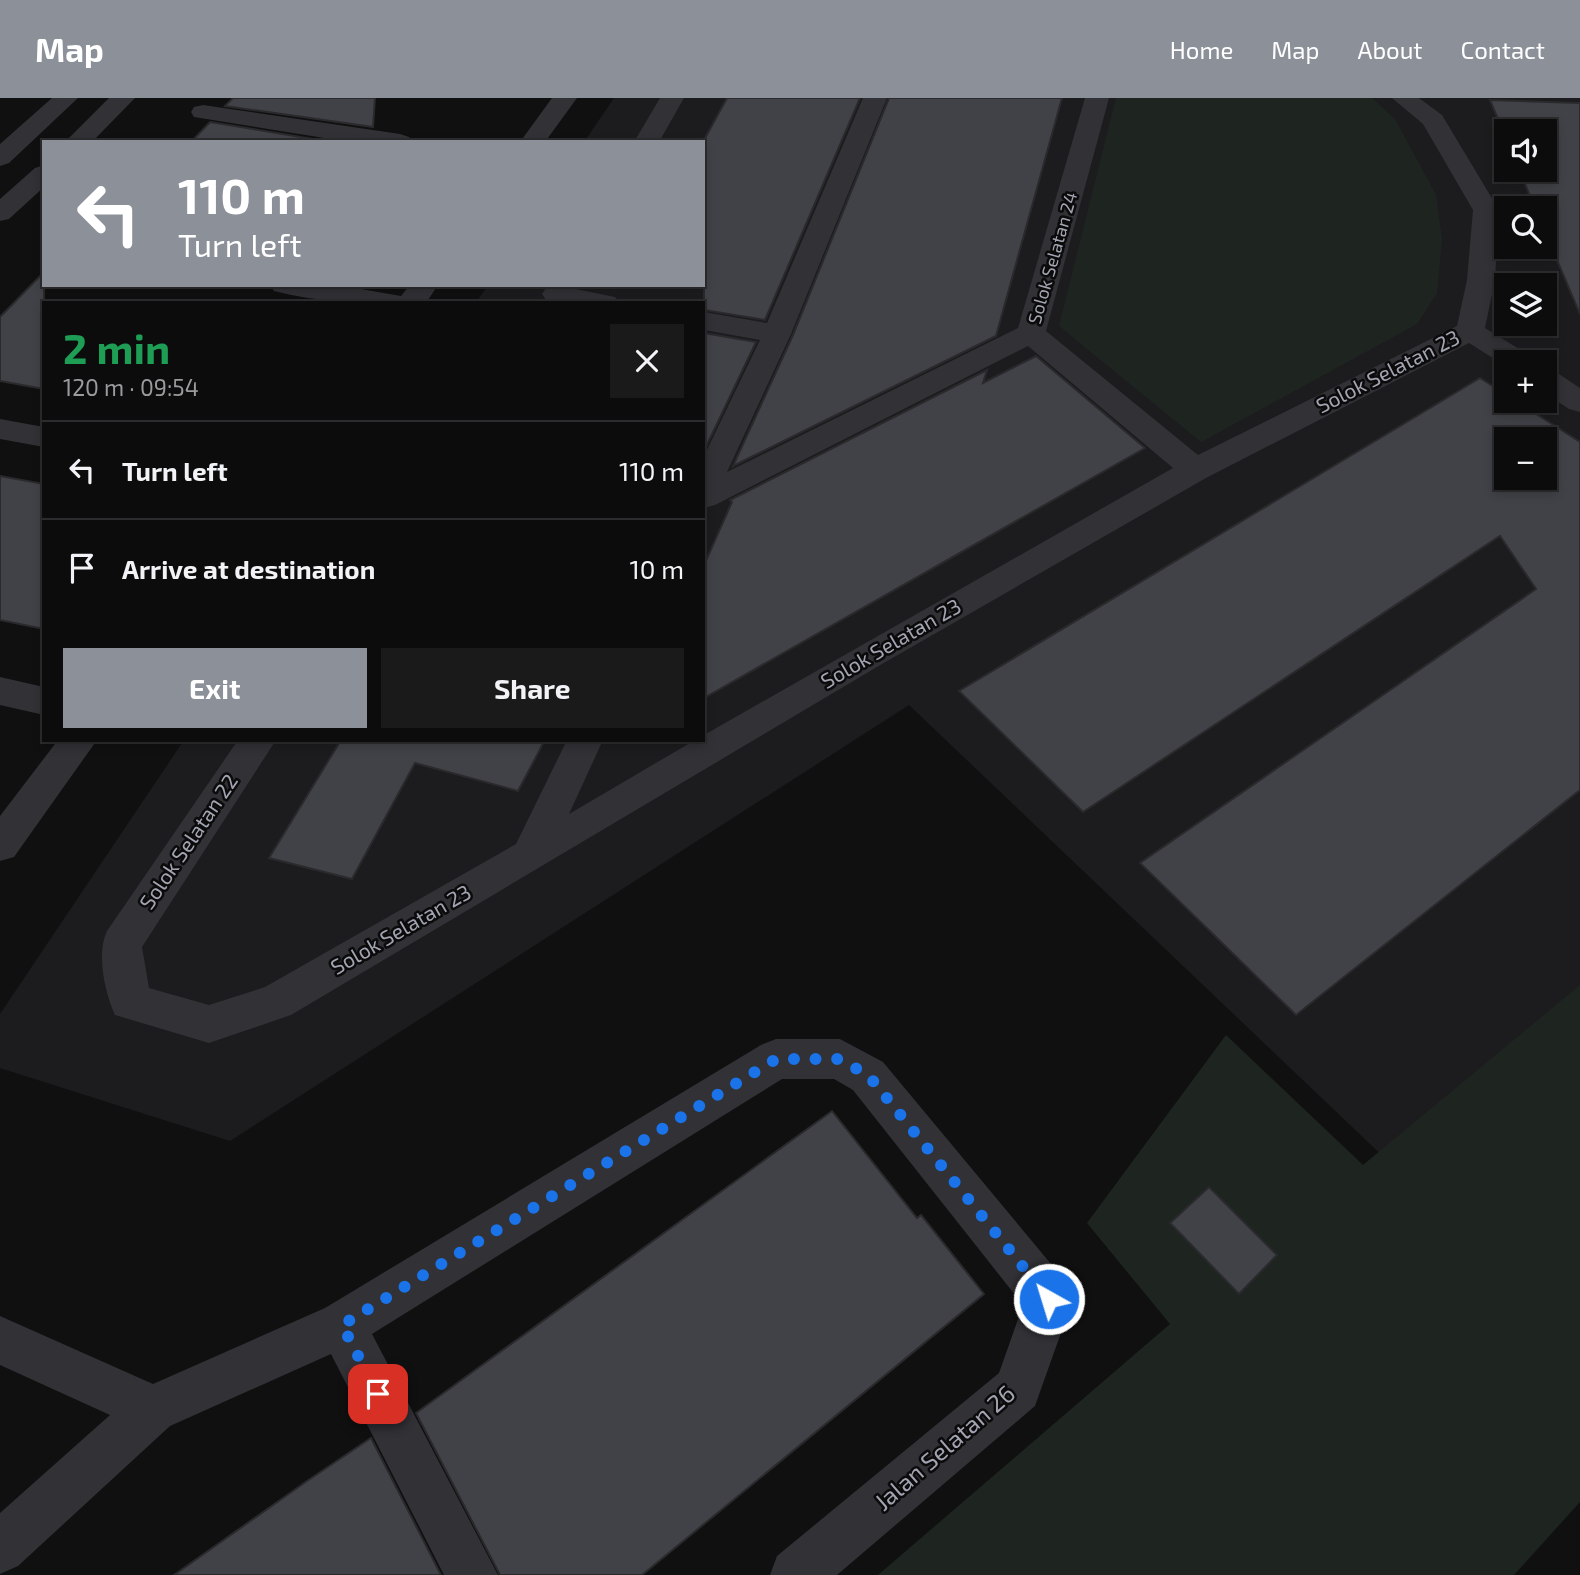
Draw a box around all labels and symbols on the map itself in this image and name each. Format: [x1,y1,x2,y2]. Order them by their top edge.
street label: Solok Selatan 24 [1023,189,1081,326]
street label: Solok Selatan 23 [1311,324,1463,418]
street label: Solok Selatan 23 [816,592,965,693]
street label: Solok Selatan 22 [133,769,242,914]
street label: Solok Selatan 23 [326,878,475,979]
position arrow [1012,1262,1086,1336]
pin [348,1364,408,1424]
street label: Jalan Selatan 26 [868,1378,1020,1516]

